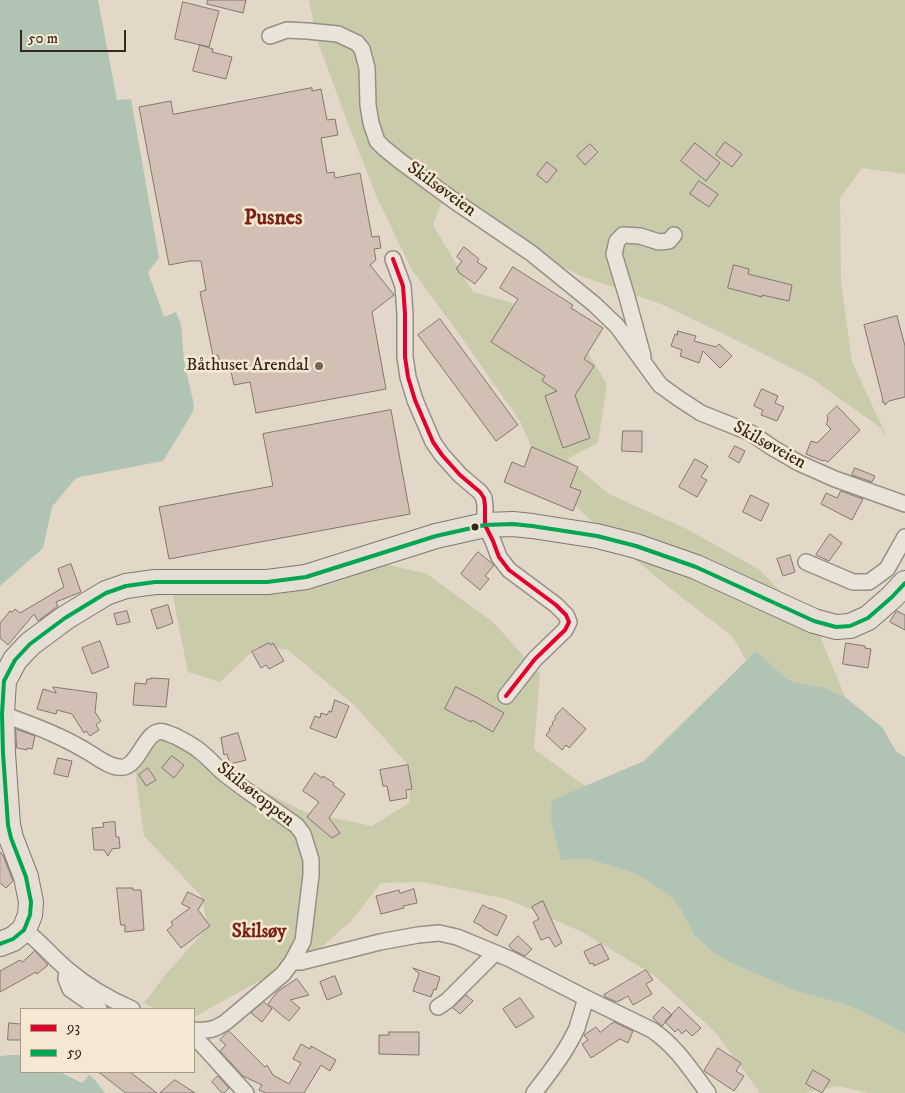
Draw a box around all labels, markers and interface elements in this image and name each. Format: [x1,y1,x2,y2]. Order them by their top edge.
scale bar [22,20,129,52]
text: 50 m [28,29,58,48]
street label: Skilsøveien [402,158,480,222]
district label: Pusnes [244,206,302,232]
place label: Båthuset Arendal [186,355,309,377]
marker: Båthuset Arendal [313,360,325,372]
street label: Skilsøveien [729,417,809,475]
unlabelled marker [470,522,480,532]
street label: Skilsøtoppen [212,758,298,832]
district label: Skilsøy [232,922,286,944]
legend [20,1008,195,1073]
text: 93 [67,1018,80,1037]
text: 59 [67,1043,82,1062]

